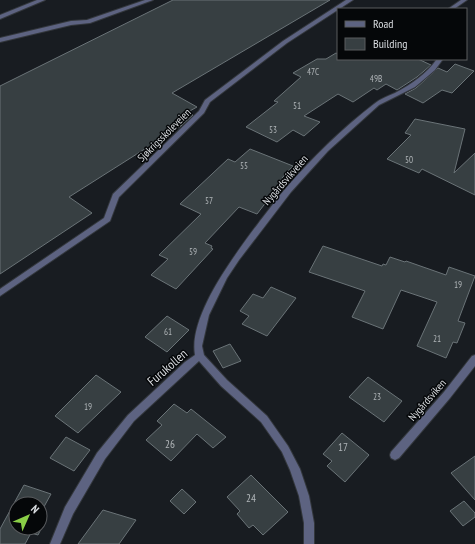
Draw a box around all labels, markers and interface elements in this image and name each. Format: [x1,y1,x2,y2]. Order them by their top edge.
legend [337,8,467,60]
text: Road [373,16,393,31]
text: Building [373,36,408,51]
house number: 47C [307,66,319,77]
house number: 49B [370,73,382,84]
house number: 51 [293,100,301,111]
street label: Sjøkrigsskoleveien [134,105,194,165]
house number: 53 [269,124,277,135]
street label: Nygårdsvikveien [259,152,311,208]
house number: 50 [405,154,413,165]
house number: 55 [240,160,248,171]
house number: 57 [205,195,213,206]
house number: 59 [189,246,197,257]
house number: 19 [454,279,462,290]
house number: 61 [164,326,172,337]
house number: 21 [433,333,441,344]
street label: Furukollen [144,345,191,390]
street label: Nygårdsviken [405,376,449,424]
house number: 23 [373,391,381,402]
house number: 19 [84,401,92,412]
house number: 26 [165,437,175,451]
house number: 17 [338,440,348,454]
house number: 24 [246,491,256,505]
north arrow [8,496,48,536]
text: N [28,502,42,516]

